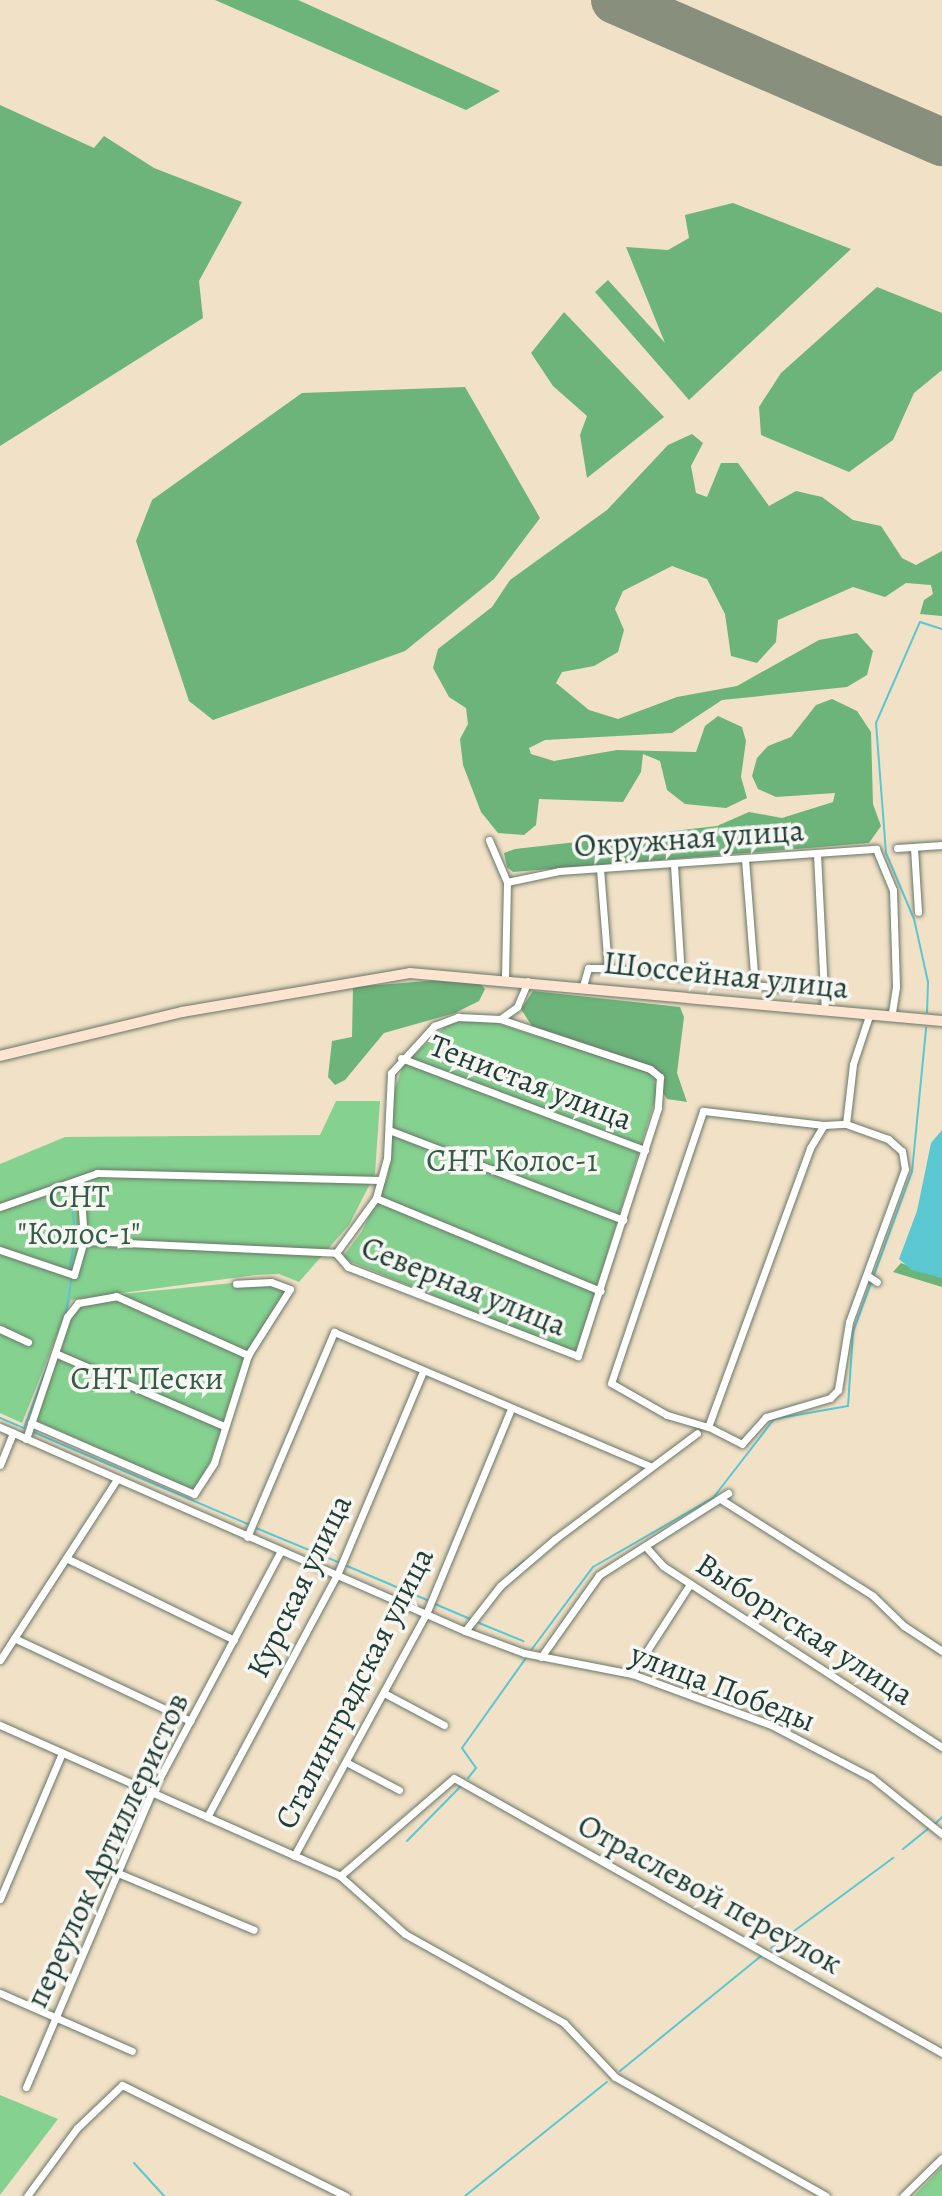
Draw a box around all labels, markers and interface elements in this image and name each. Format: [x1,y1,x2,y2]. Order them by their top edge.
street label: Окружная улица [573,811,805,865]
street label: Шоссейная улица [601,943,851,1007]
street label: Тенистая улица [424,1026,638,1138]
park label: СНТ Колос-1 [426,1141,598,1179]
park label: СНТ "Колос-1" [17,1178,141,1253]
street label: Северная улица [356,1227,572,1345]
park label: СНТ Пески [70,1359,224,1397]
street label: Курская улица [238,1488,360,1684]
street label: Сталинградская улица [266,1541,442,1835]
street label: Выборгская улица [689,1544,921,1714]
street label: улица Победы [625,1634,821,1740]
street label: переулок Артиллеристов [17,1686,197,2014]
street label: Отраслевой переулок [571,1805,849,1983]

